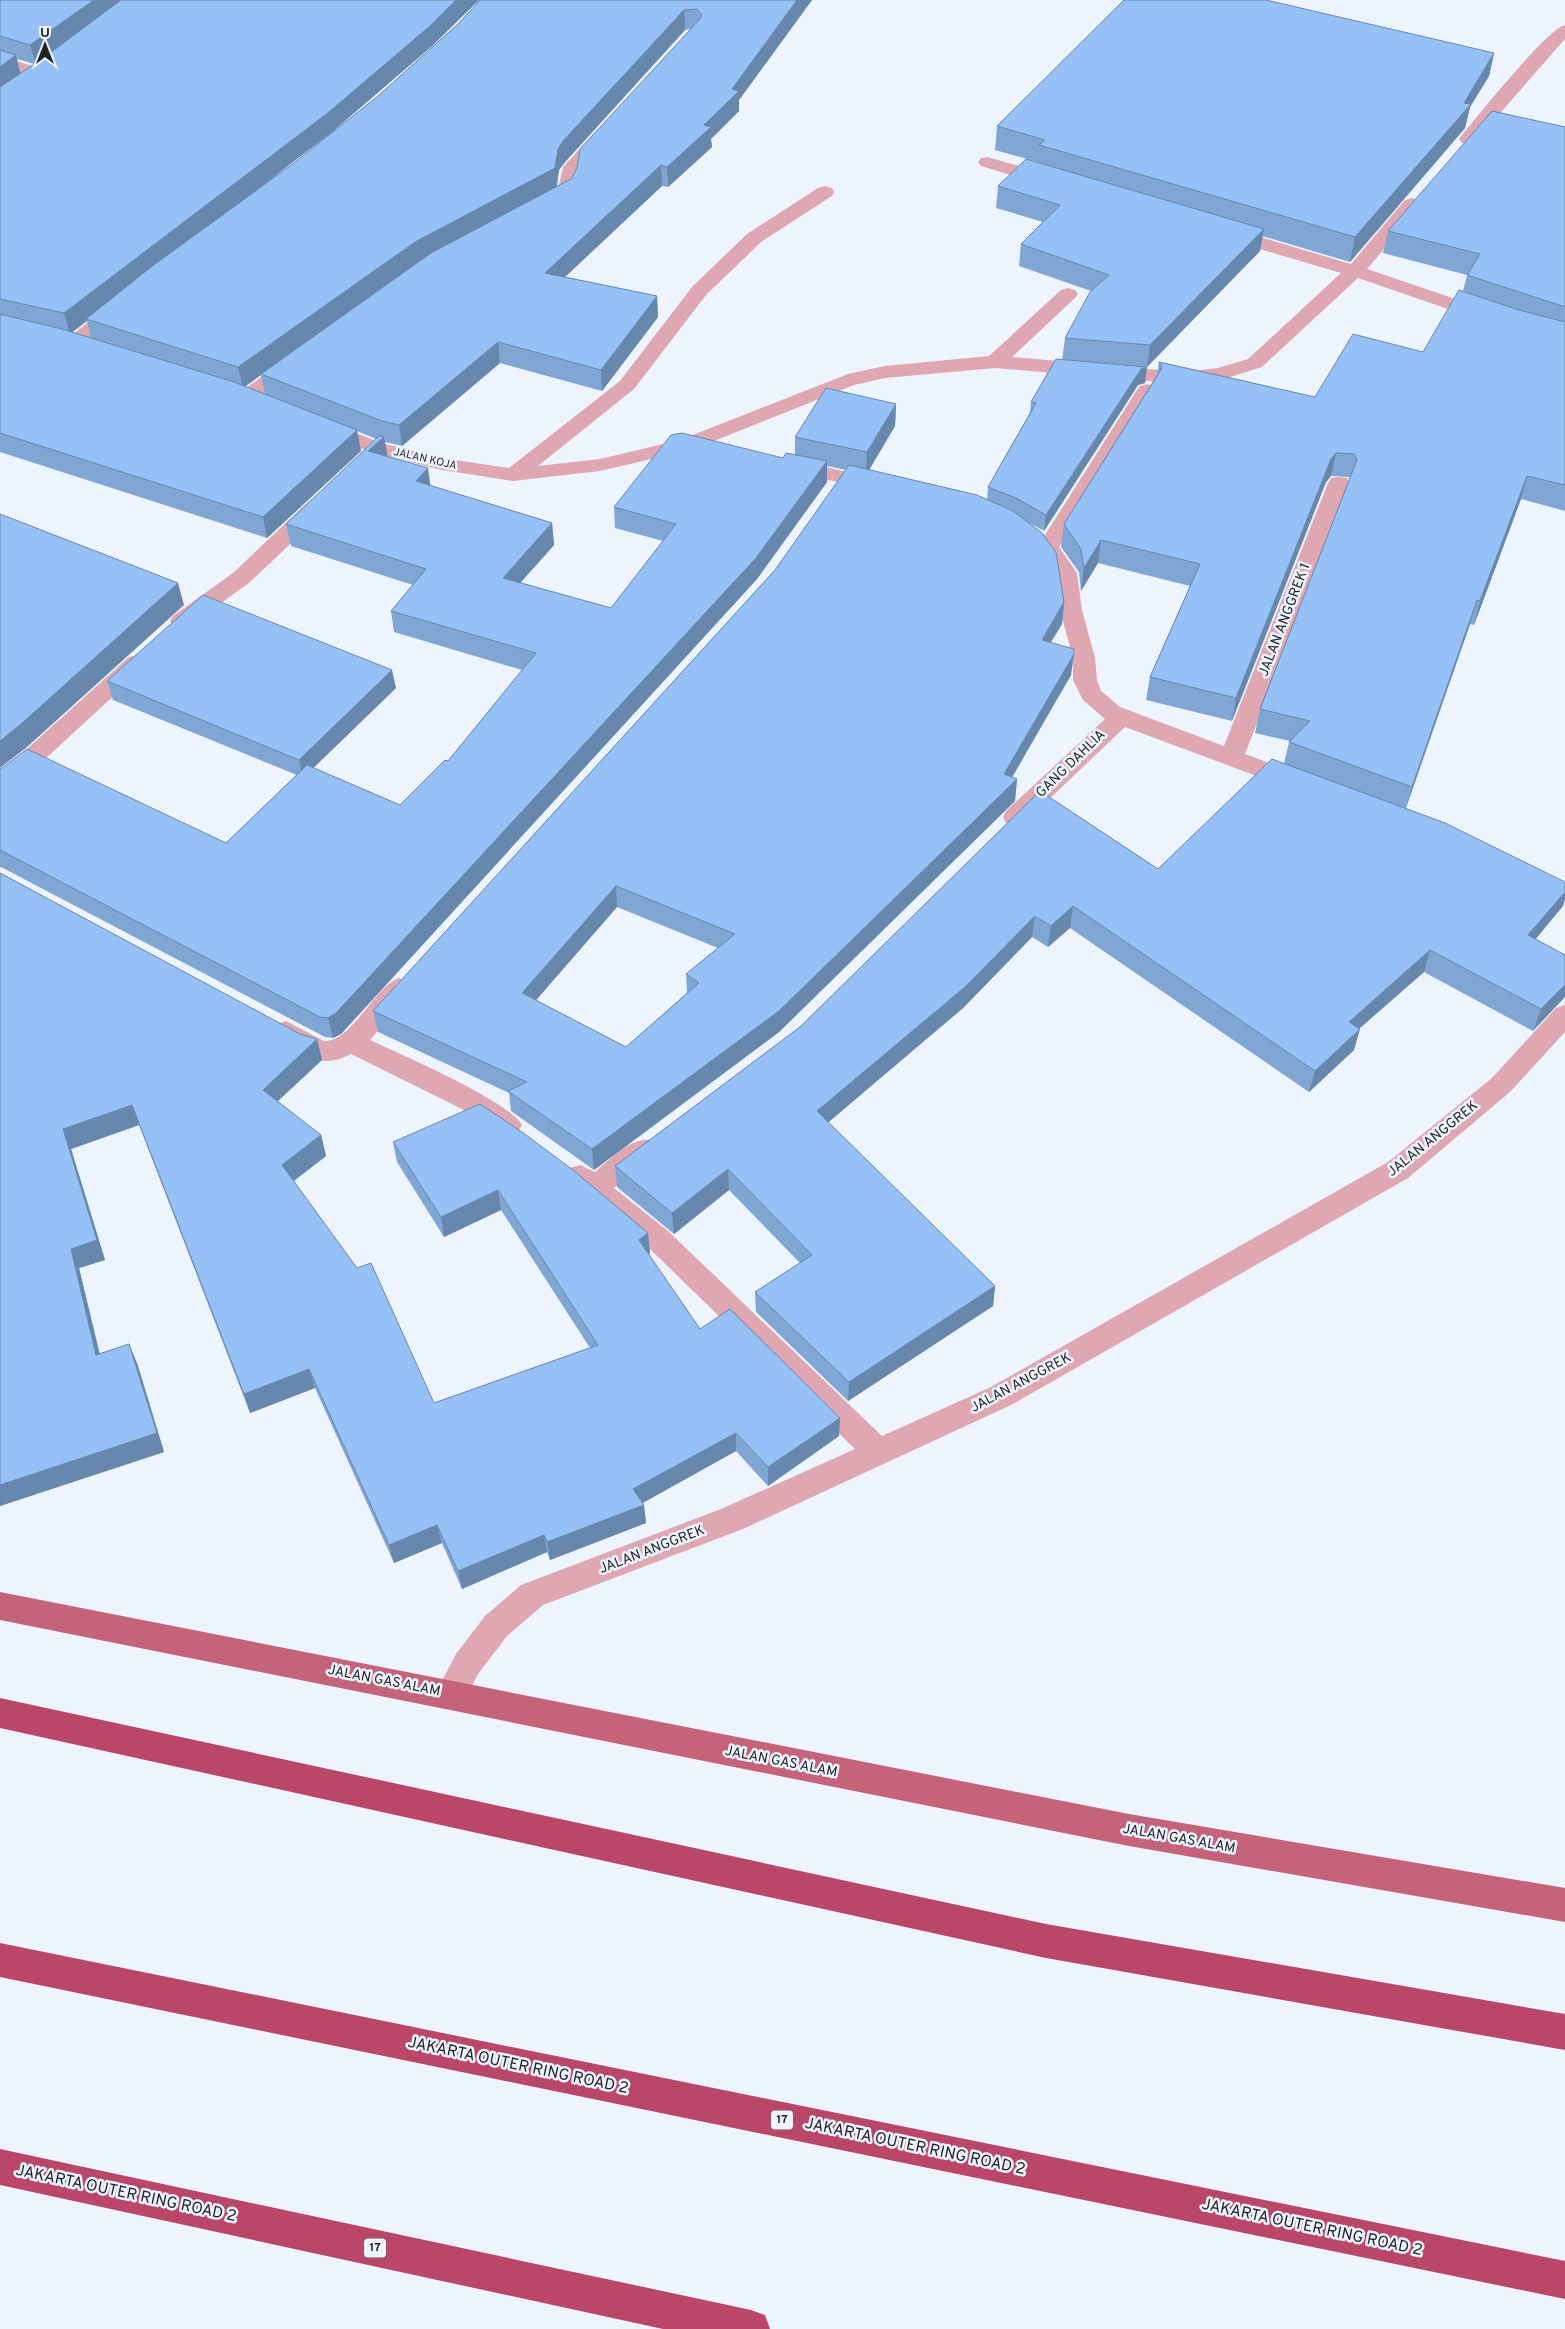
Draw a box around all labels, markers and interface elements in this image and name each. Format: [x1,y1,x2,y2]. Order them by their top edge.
north arrow [20,20,70,70]
text: U [40,25,50,42]
street label: JALAN KOJA [392,445,458,473]
street label: JALAN ANGGREK 1 [1256,561,1314,679]
street label: GANG DAHLIA [1033,727,1109,801]
street label: JALAN ANGGREK [1384,1097,1482,1181]
street label: JALAN ANGGREK [968,1349,1074,1417]
street label: JALAN ANGGREK [597,1522,707,1578]
street label: JALAN GAS ALAM [326,1662,442,1700]
street label: JALAN GAS ALAM [723,1743,839,1781]
street label: JALAN GAS ALAM [1121,1821,1237,1857]
street label: JAKARTA OUTER RING ROAD 2 [406,2033,630,2099]
road number: 17 [771,2110,793,2130]
street label: JAKARTA OUTER RING ROAD 2 [803,2114,1027,2180]
street label: JAKARTA OUTER RING ROAD 2 [14,2161,238,2227]
street label: JAKARTA OUTER RING ROAD 2 [1200,2195,1424,2261]
road number: 17 [364,2238,386,2258]

